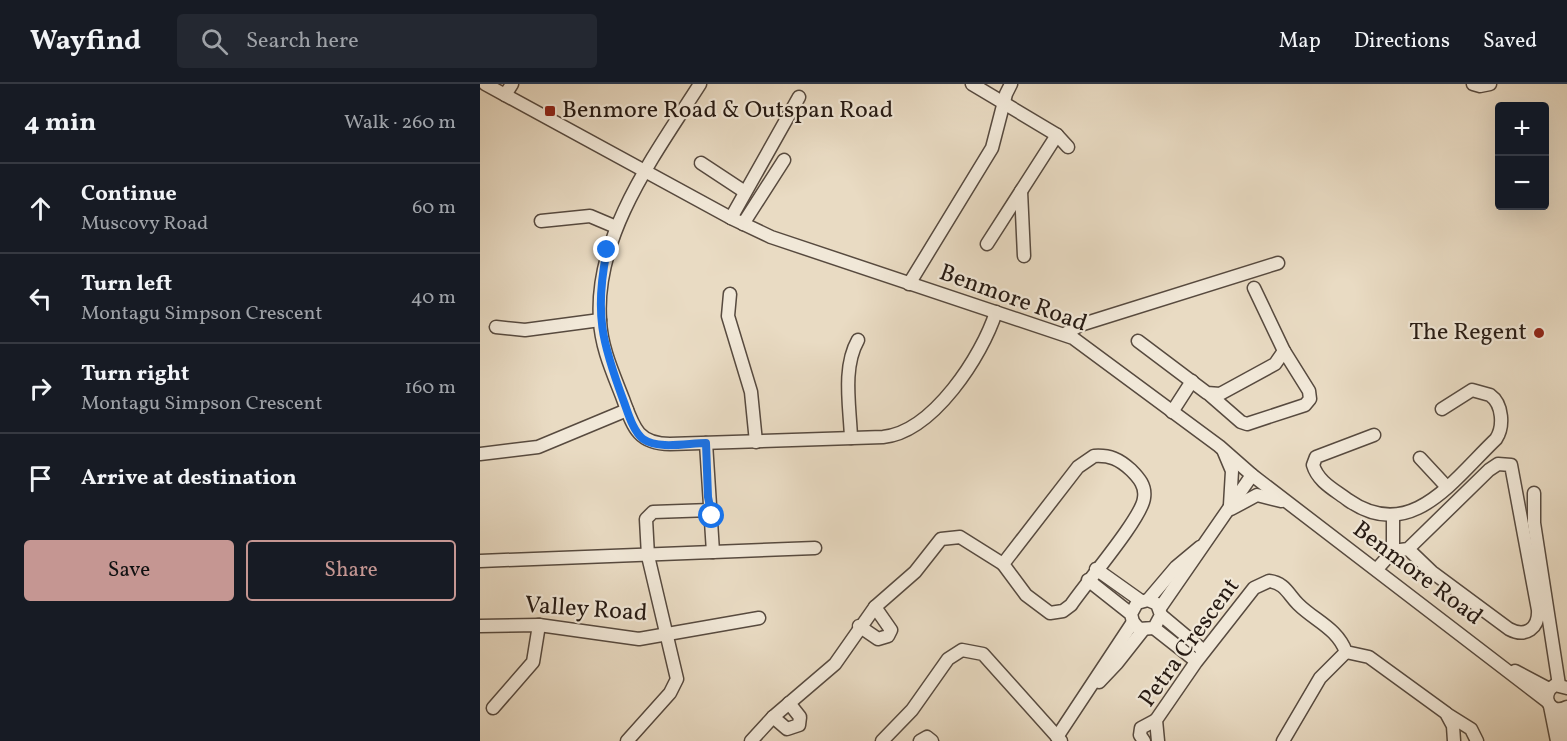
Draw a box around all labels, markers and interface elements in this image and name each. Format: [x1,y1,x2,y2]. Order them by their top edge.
search box [177,14,597,68]
text: Wayfind [30,22,141,61]
icon: search [198,25,231,58]
text: Search here [246,26,359,57]
text: Map [1279,27,1321,56]
text: Directions [1354,27,1450,56]
text: Saved [1483,27,1537,56]
place label: Benmore Road & Outspan Road [562,94,893,128]
map controls [1495,102,1549,210]
button: + [1495,102,1549,156]
marker: Benmore Road & Outspan Road [543,104,557,118]
text: 4 min [24,105,96,141]
text: Walk · 260 m [344,109,456,137]
button: − [1495,156,1549,210]
text: Continue [81,179,177,210]
icon: ahead [24,192,57,225]
text: 60 m [412,194,456,222]
text: Muscovy Road [81,210,208,238]
route end [593,236,619,262]
street label: Benmore Road [934,257,1092,341]
text: Turn left [81,269,172,300]
icon: left [24,282,57,315]
text: 40 m [411,284,456,312]
text: Montagu Simpson Crescent [81,300,323,328]
place label: The Regent [1409,316,1527,350]
marker: The Regent [1532,326,1546,340]
text: Turn right [81,359,189,390]
icon: right [24,372,57,405]
text: 160 m [404,374,456,402]
text: Montagu Simpson Crescent [81,390,323,418]
icon: arrive [24,462,57,495]
text: Arrive at destination [81,463,297,494]
route start [698,502,724,528]
street label: Benmore Road [1345,514,1489,634]
button: Save [24,540,234,601]
button: Share [246,540,456,601]
street label: Petra Crescent [1131,571,1249,715]
street label: Valley Road [523,589,649,631]

